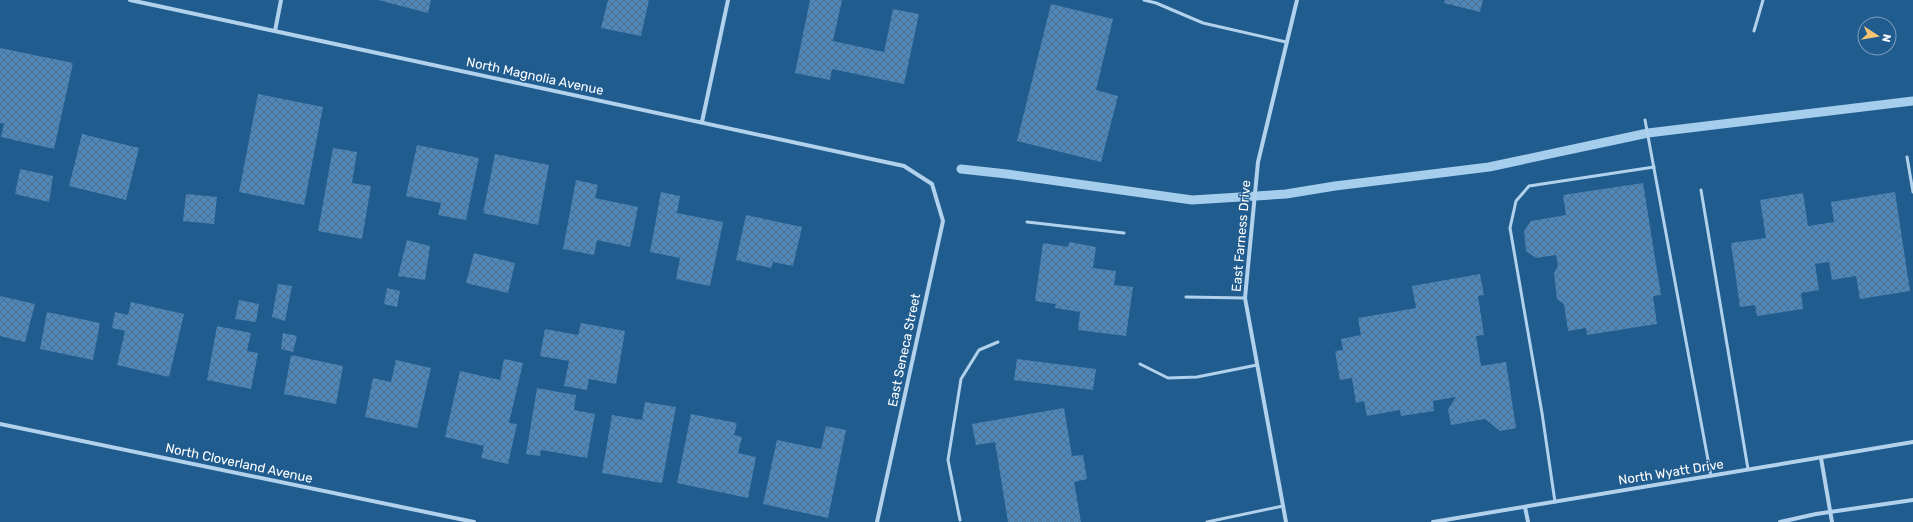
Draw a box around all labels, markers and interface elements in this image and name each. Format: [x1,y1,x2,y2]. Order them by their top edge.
north arrow [1857,16,1897,56]
text: N [1879,33,1893,43]
street label: North Magnolia Avenue [465,54,605,99]
street label: East Farness Drive [1229,179,1253,293]
street label: East Seneca Street [885,292,923,408]
street label: North Cloverland Avenue [164,440,314,486]
street label: North Wyatt Drive [1617,456,1725,488]

